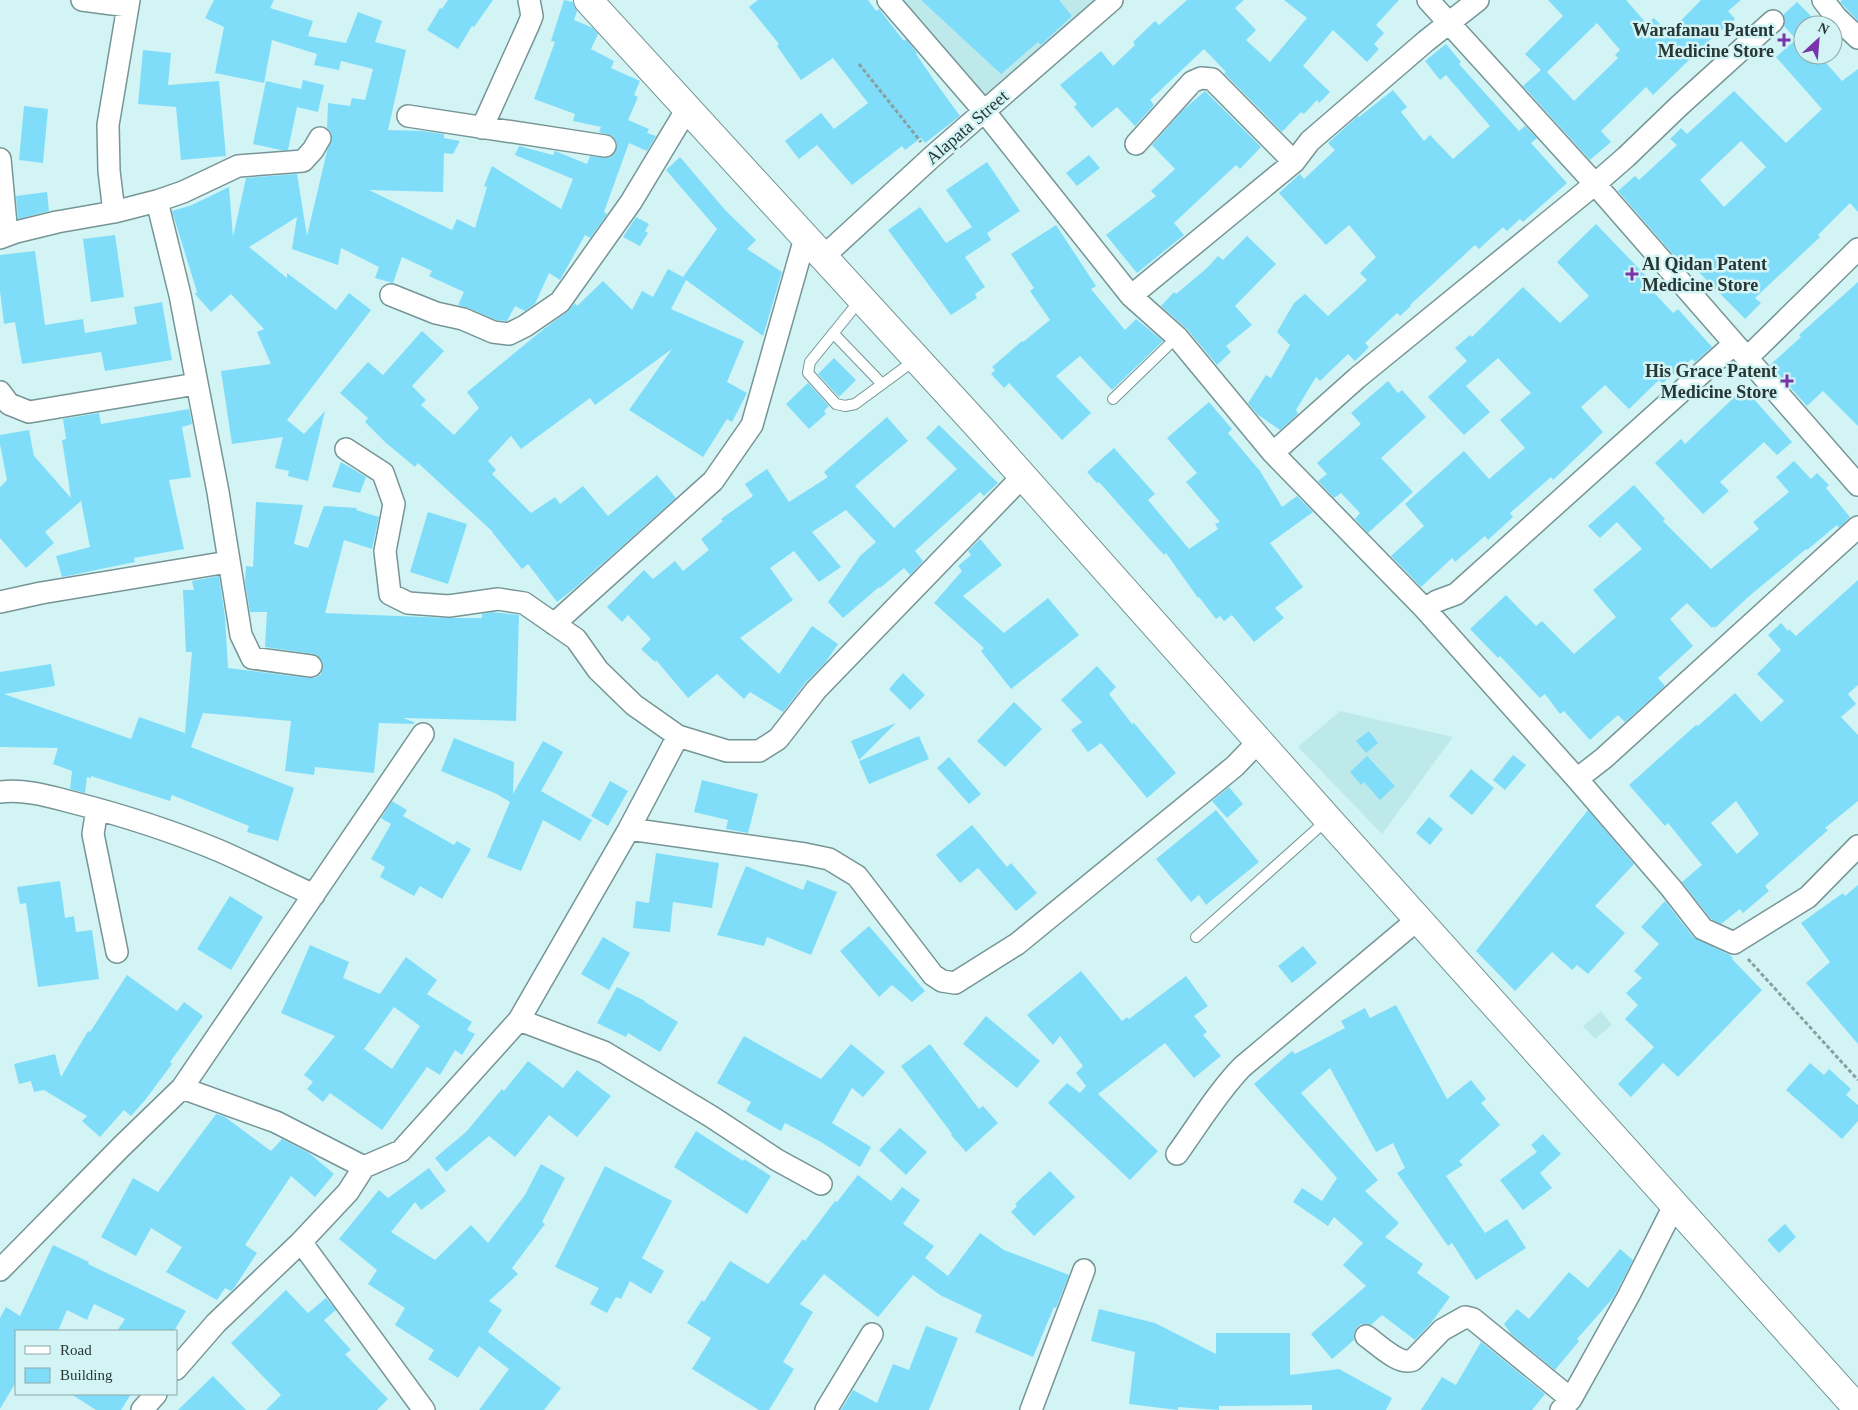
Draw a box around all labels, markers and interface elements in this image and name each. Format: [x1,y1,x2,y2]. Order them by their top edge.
north arrow [1793,15,1843,65]
place label: Warafanau Patent Medicine Store [1633,20,1774,61]
text: N [1816,20,1831,38]
marker: Warafanau Patent Medicine Store [1778,34,1790,46]
street label: Alapata Street [922,86,1012,168]
place label: Al Qidan Patent Medicine Store [1642,254,1767,295]
marker: Al Qidan Patent Medicine Store [1626,268,1638,280]
place label: His Grace Patent Medicine Store [1645,361,1777,402]
marker: His Grace Patent Medicine Store [1781,375,1793,387]
legend [15,1330,178,1395]
text: Road [60,1342,92,1358]
text: Building [60,1367,113,1383]

